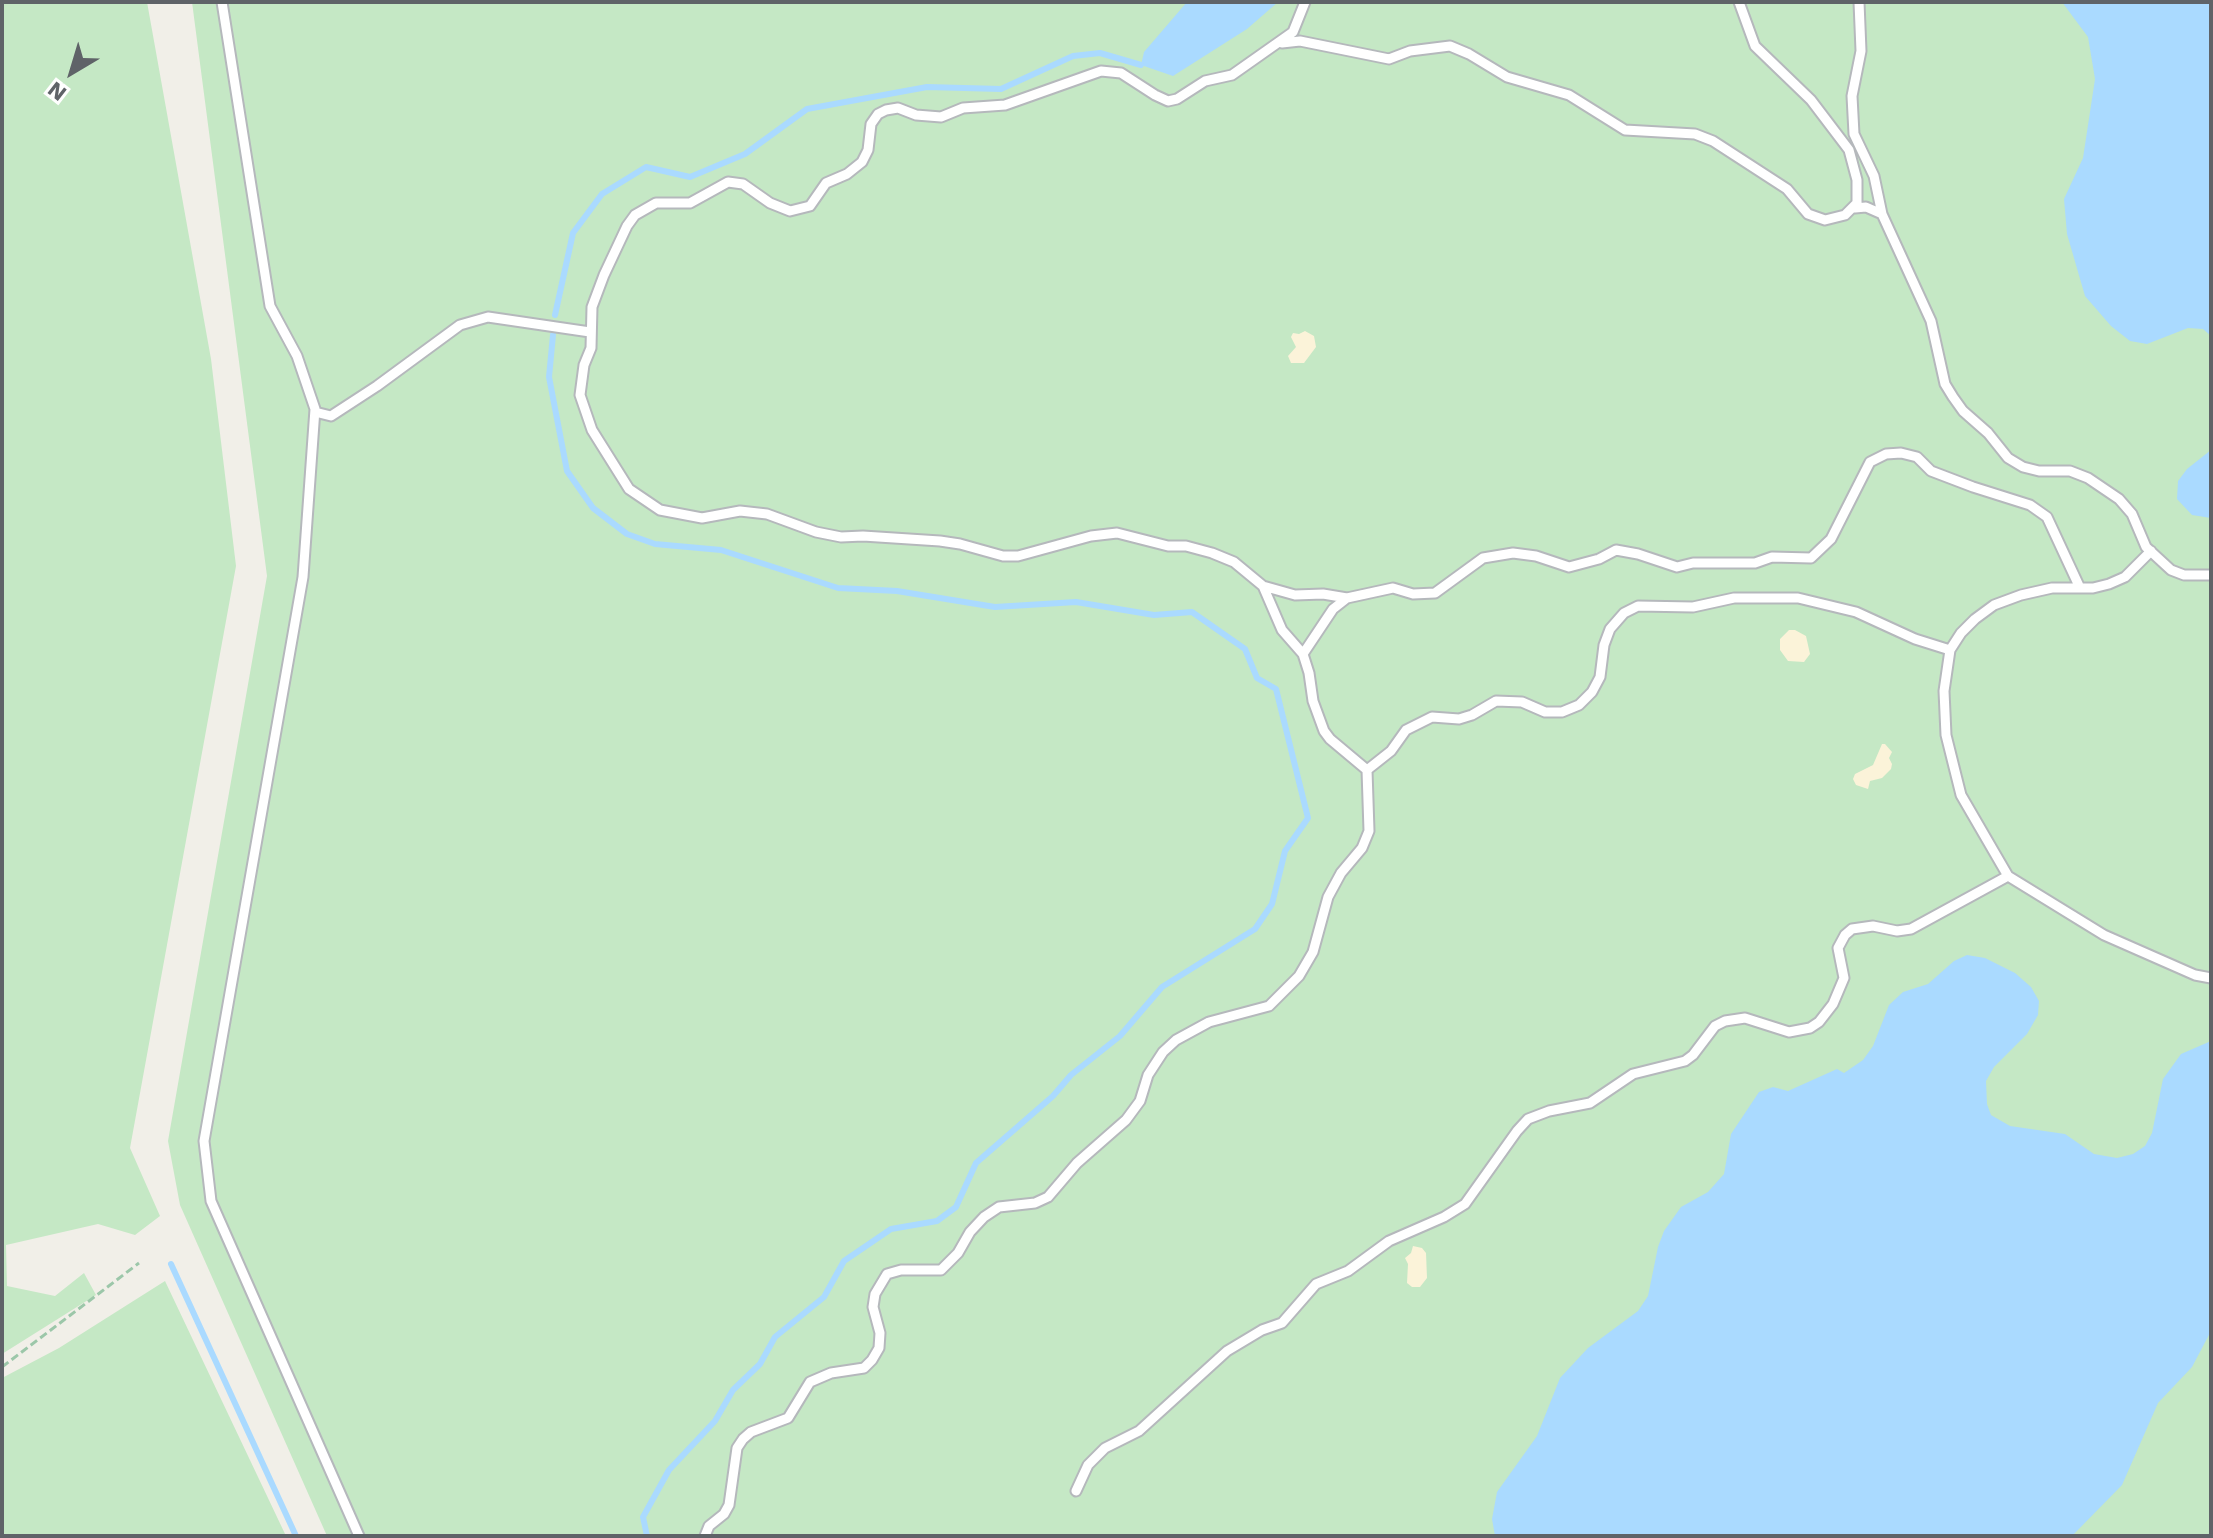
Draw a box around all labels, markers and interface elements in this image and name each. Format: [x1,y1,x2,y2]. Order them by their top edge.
north arrow [32,32,112,112]
text: N [43,76,71,106]

